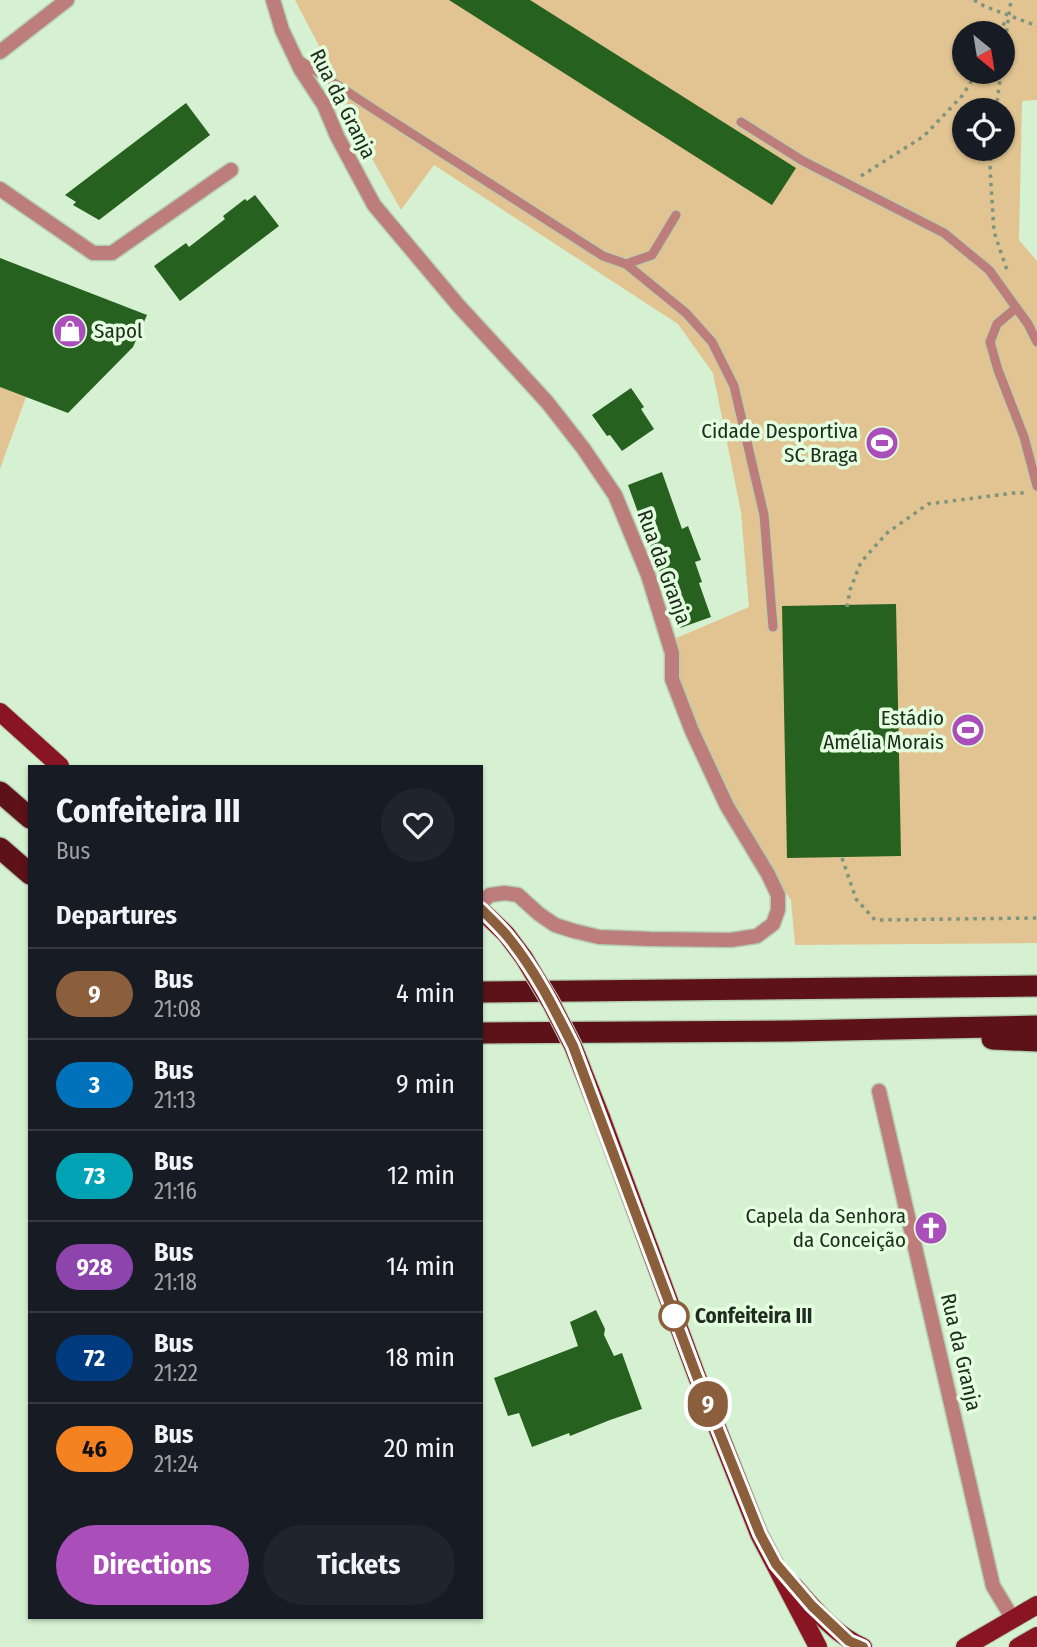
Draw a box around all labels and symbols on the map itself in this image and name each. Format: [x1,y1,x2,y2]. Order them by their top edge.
north arrow [952,21,1015,84]
street label: Rua da Granja [304,45,382,163]
shop icon: Sapol [51,312,89,350]
place label: Sapol [94,318,143,344]
place label: Cidade Desportiva SC Braga [701,418,858,468]
sports icon: Cidade Desportiva SC Braga [863,424,901,462]
street label: Rua da Granja [631,506,697,628]
place label: Estádio Amélia Morais [823,705,944,755]
sports icon: Estádio Amélia Morais [949,711,987,749]
place label: Capela da Senhora da Conceição [746,1203,906,1253]
church icon: Capela da Senhora da Conceição [912,1209,950,1247]
street label: Rua da Granja [935,1291,987,1413]
marker: Confeiteira III [659,1301,689,1331]
place label: Confeiteira III [695,1303,813,1329]
line badge: 9 [685,1381,731,1427]

